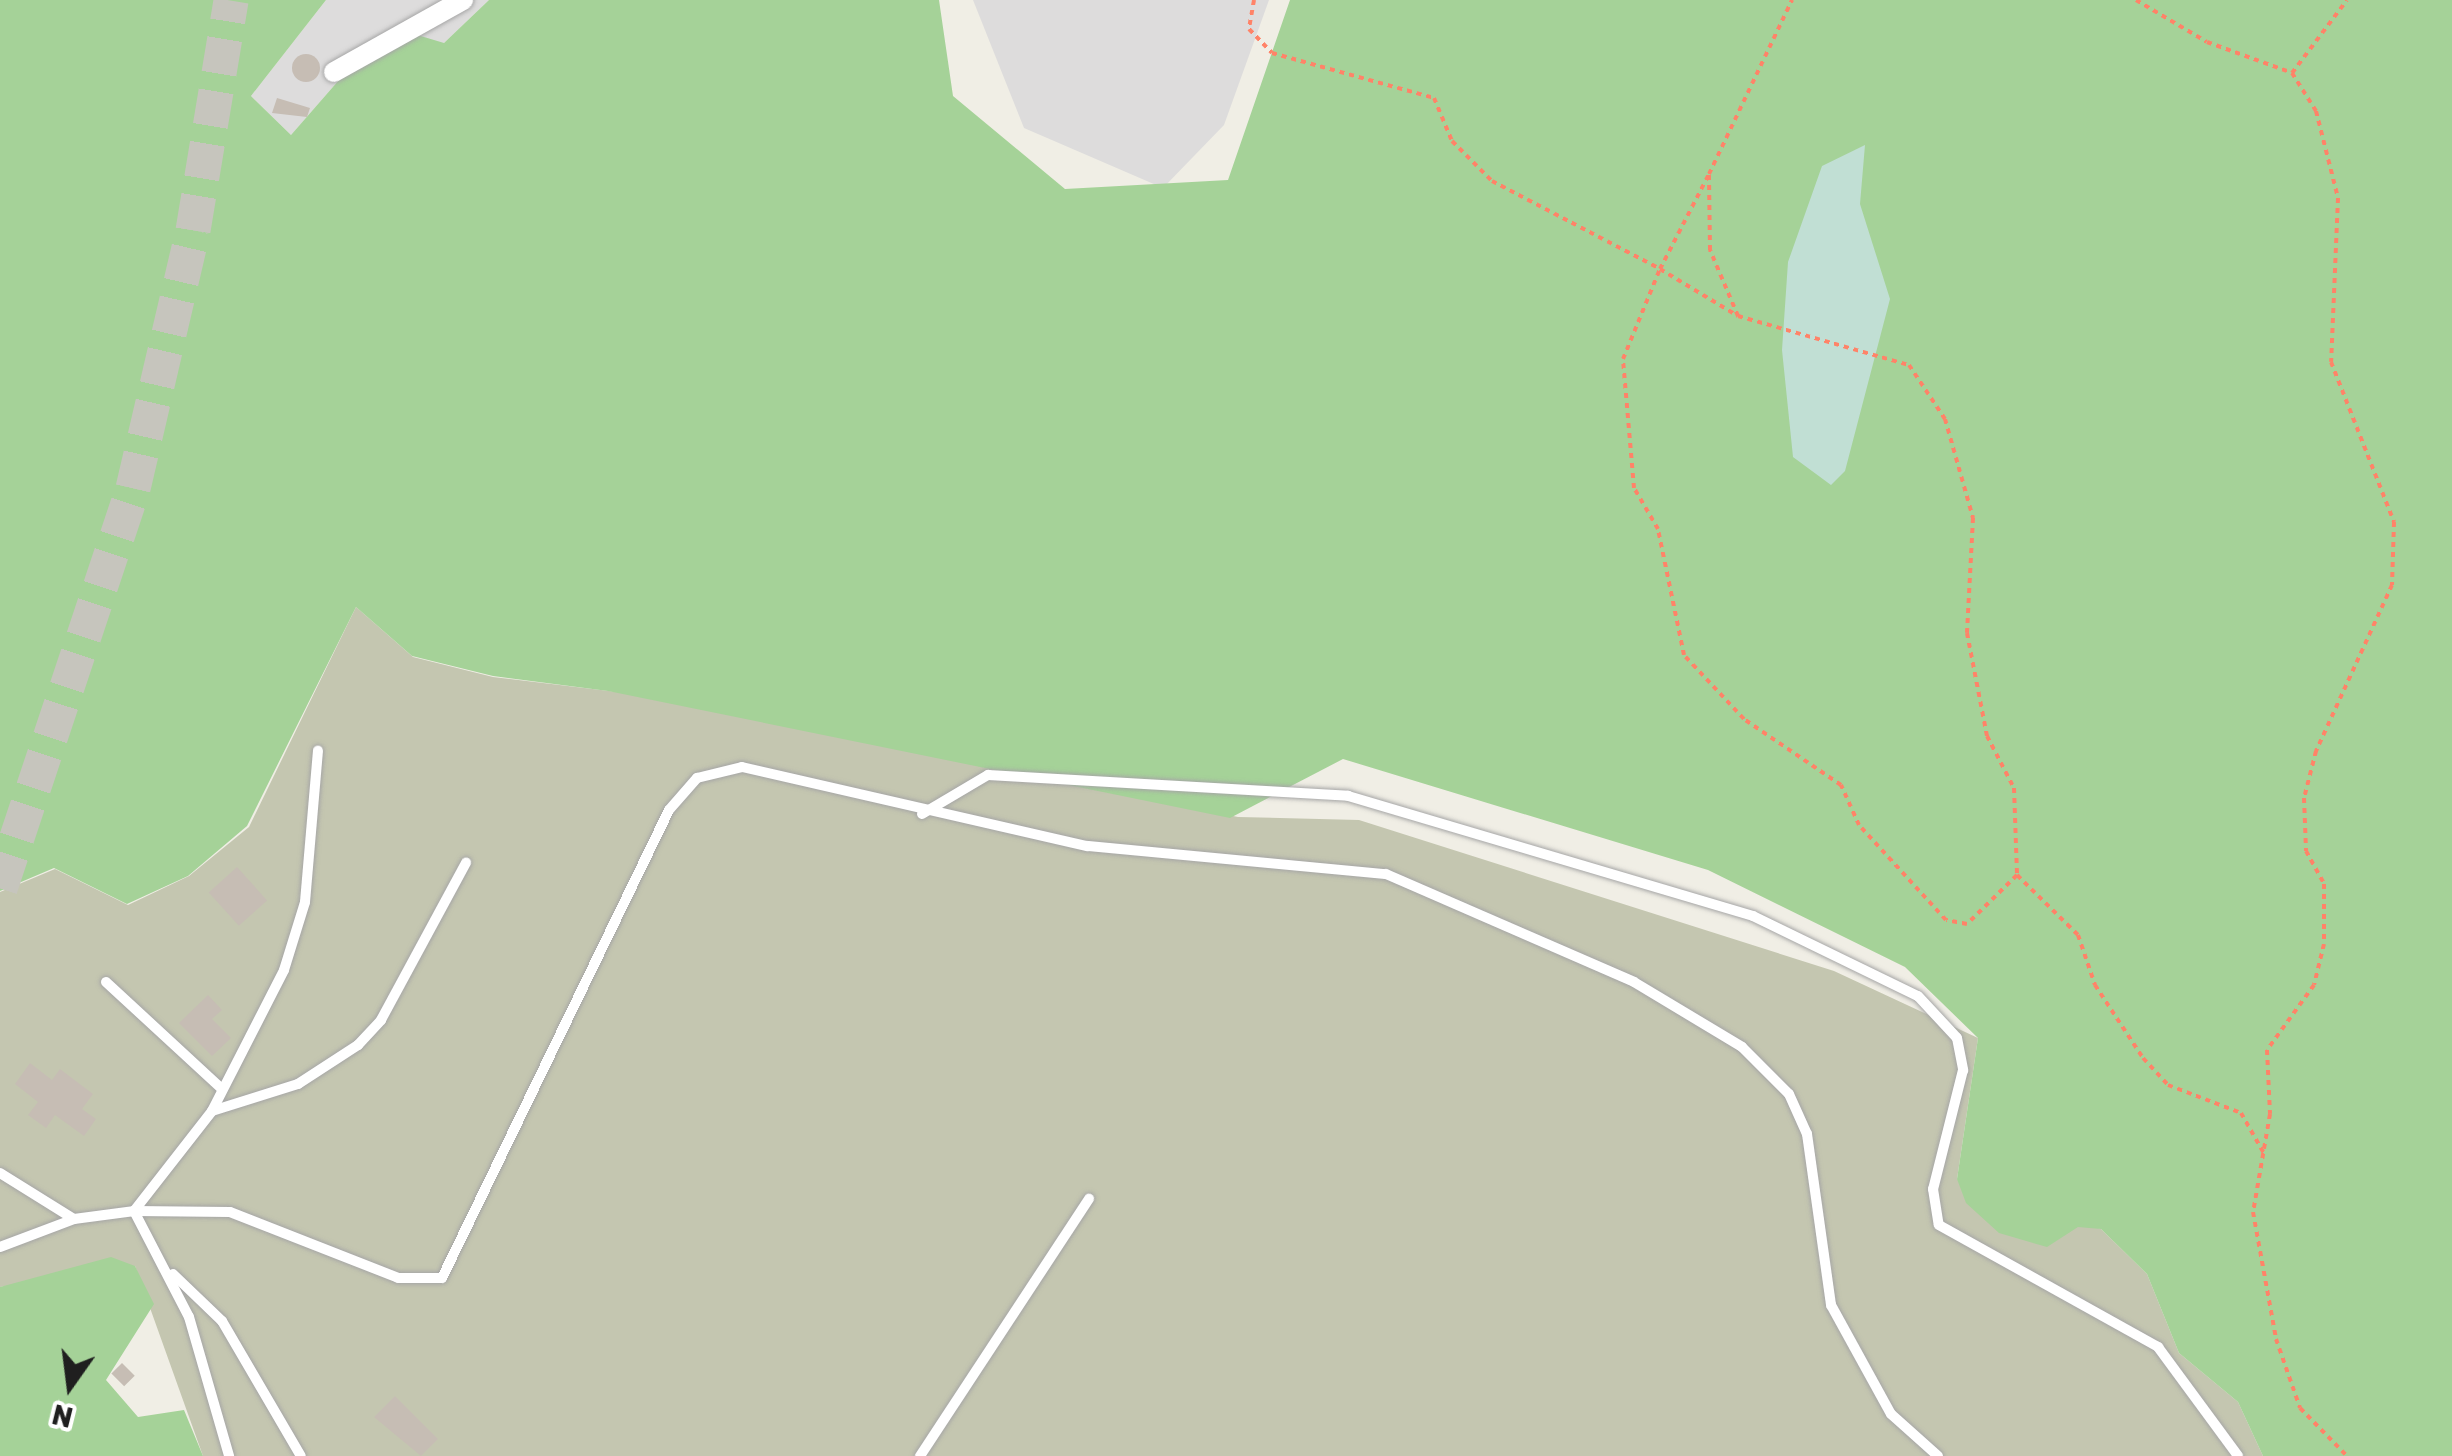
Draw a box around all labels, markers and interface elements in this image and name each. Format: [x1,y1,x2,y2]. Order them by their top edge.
north arrow [20,1336,120,1436]
text: N [49,1397,76,1434]

